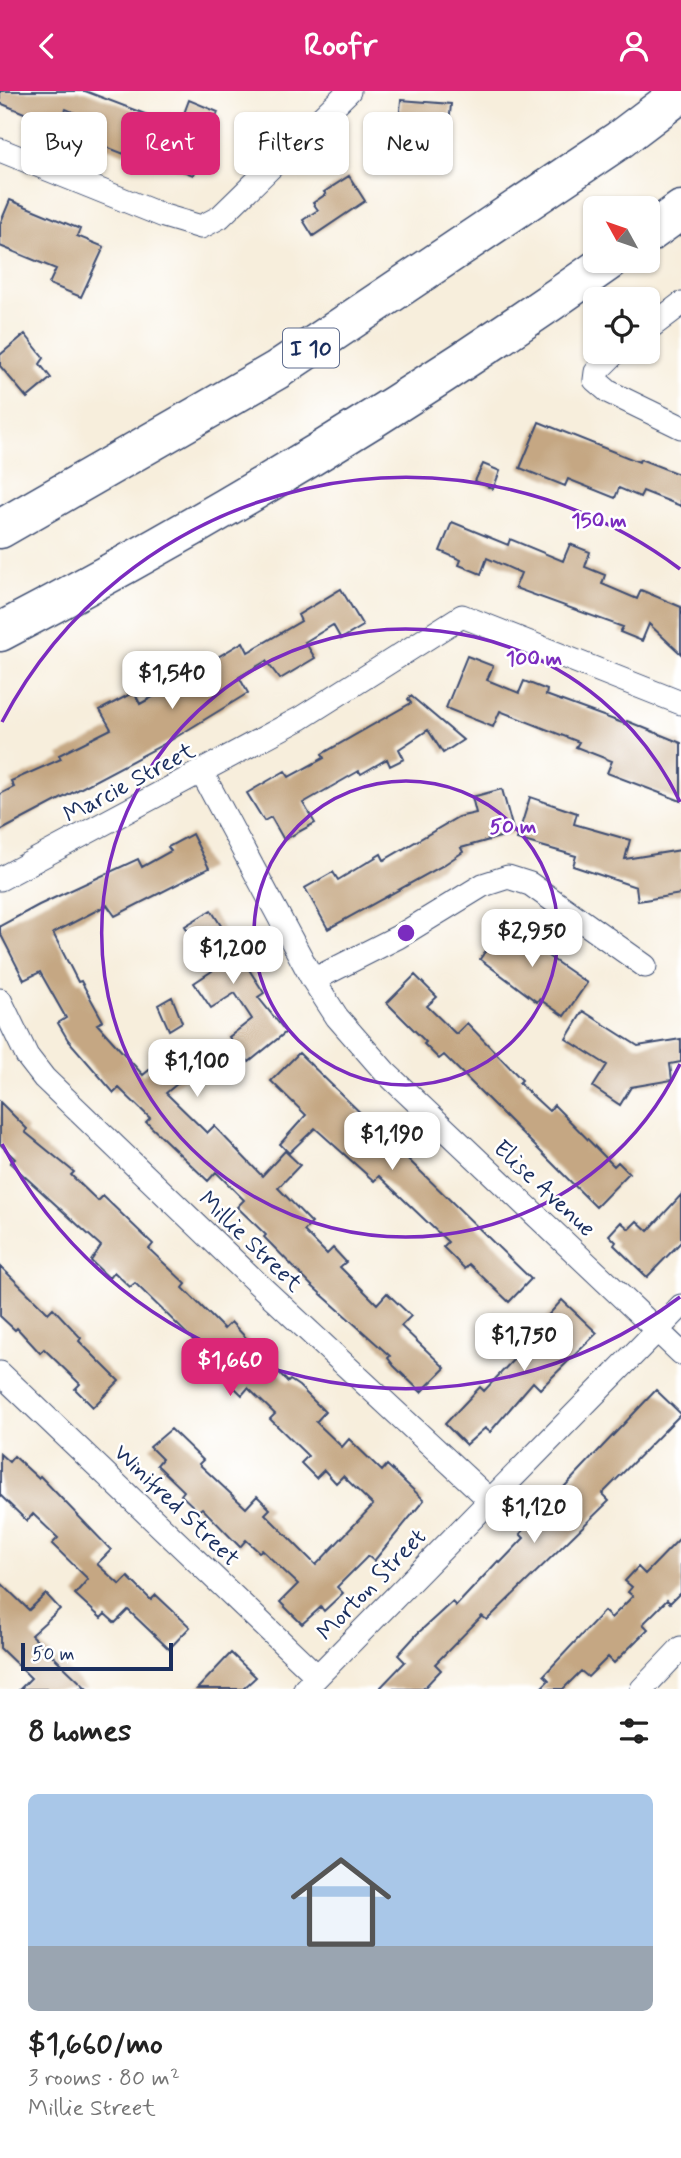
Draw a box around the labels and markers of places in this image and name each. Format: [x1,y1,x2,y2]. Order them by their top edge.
pin: $1,540 [115,651,229,711]
pin: $2,950 [475,909,589,969]
centre of rings [394,921,418,945]
pin: $1,200 [176,927,290,986]
pin: $1,100 [140,1039,254,1099]
pin: $1,190 [335,1112,449,1172]
pin: $1,750 [467,1313,581,1373]
pin: $1,660 [173,1339,287,1398]
pin: $1,120 [477,1485,591,1545]

